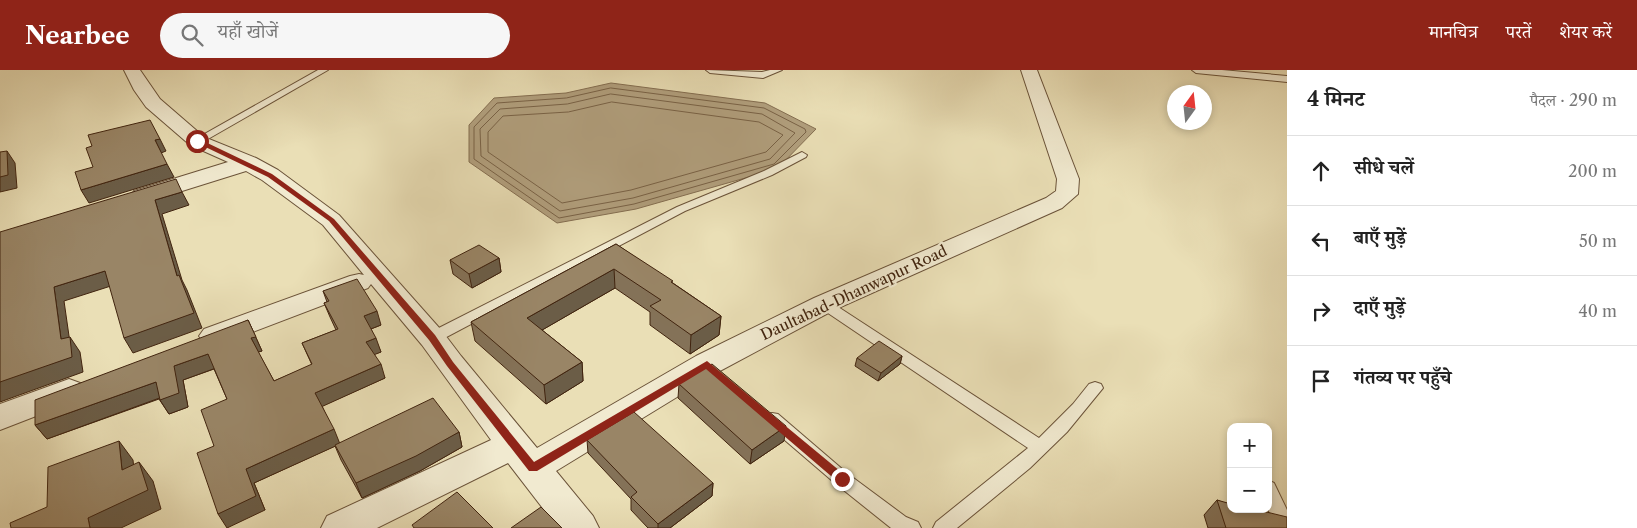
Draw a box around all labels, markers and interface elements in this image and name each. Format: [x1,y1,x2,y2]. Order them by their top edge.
search box [160,13,510,58]
text: यहाँ खोजें [218,20,278,43]
text: Nearbee [25,21,130,50]
icon: search [178,21,206,49]
text: मानचित्र [1429,21,1478,43]
text: परतें [1506,21,1532,43]
text: शेयर करें [1560,21,1612,43]
north arrow [1167,85,1212,130]
text: 4 मिनट [1307,86,1365,111]
text: पैदल · 290 m [1530,90,1617,110]
route start [186,130,209,153]
text: सीधे चलें [1354,156,1414,179]
icon: ahead [1307,157,1335,185]
text: 200 m [1568,161,1617,181]
text: बाएँ मुड़ें [1354,226,1406,249]
icon: left [1307,227,1335,255]
text: 50 m [1579,231,1617,251]
street label: Daultabad-Dhanwapur Road [757,241,950,344]
text: दाएँ मुड़ें [1354,296,1405,319]
icon: right [1307,297,1335,325]
text: 40 m [1578,301,1617,321]
text: गंतव्य पर पहुँचे [1354,366,1451,389]
icon: arrive [1307,367,1335,395]
map controls [1227,423,1272,513]
button: + [1227,423,1272,468]
route end [831,468,854,491]
button: − [1227,468,1272,513]

